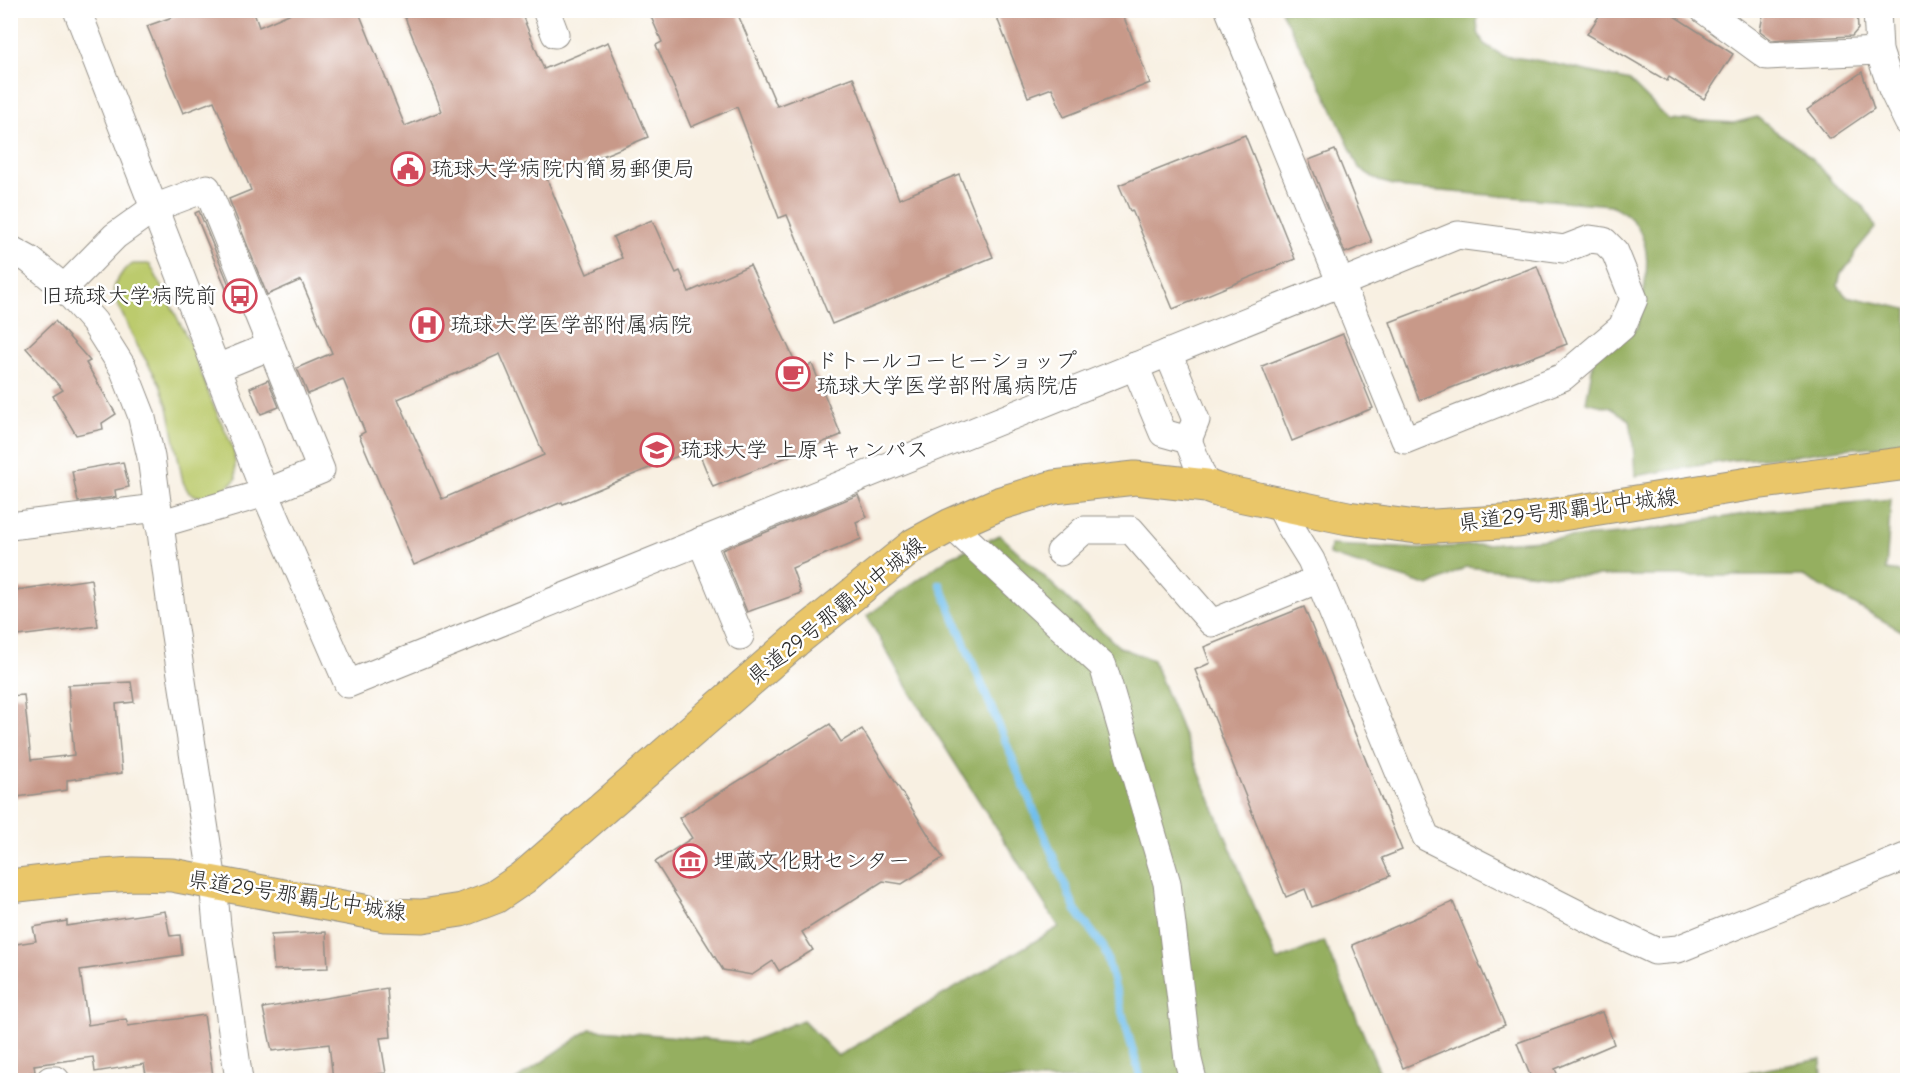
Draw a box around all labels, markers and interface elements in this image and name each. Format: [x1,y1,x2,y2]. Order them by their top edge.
public building icon: 琉球大学病院内簡易郵便局 [390,151,426,187]
place label: 琉球大学病院内簡易郵便局 [431,156,695,182]
bus stop icon: 旧琉球大学病院前 [222,278,258,314]
place label: 旧琉球大学病院前 [41,283,217,309]
hospital icon: 琉球大学医学部附属病院 [409,307,445,343]
place label: 琉球大学医学部附属病院 [450,312,692,338]
place label: ドトールコーヒーショップ 琉球大学医学部附属病院店 [816,348,1080,399]
cafe icon: ドトールコーヒーショップ 琉球大学医学部附属病院店 [775,356,811,392]
school or university icon: 琉球大学 上原キャンパス [639,432,675,468]
place label: 琉球大学 上原キャンパス [680,437,928,463]
street label: 県道29号那覇北中城線 [1457,484,1679,536]
street label: 県道29号那覇北中城線 [742,531,930,691]
museum icon: 埋蔵文化財センター [672,843,708,879]
place label: 埋蔵文化財センター [713,848,910,874]
street label: 県道29号那覇北中城線 [186,866,408,926]

